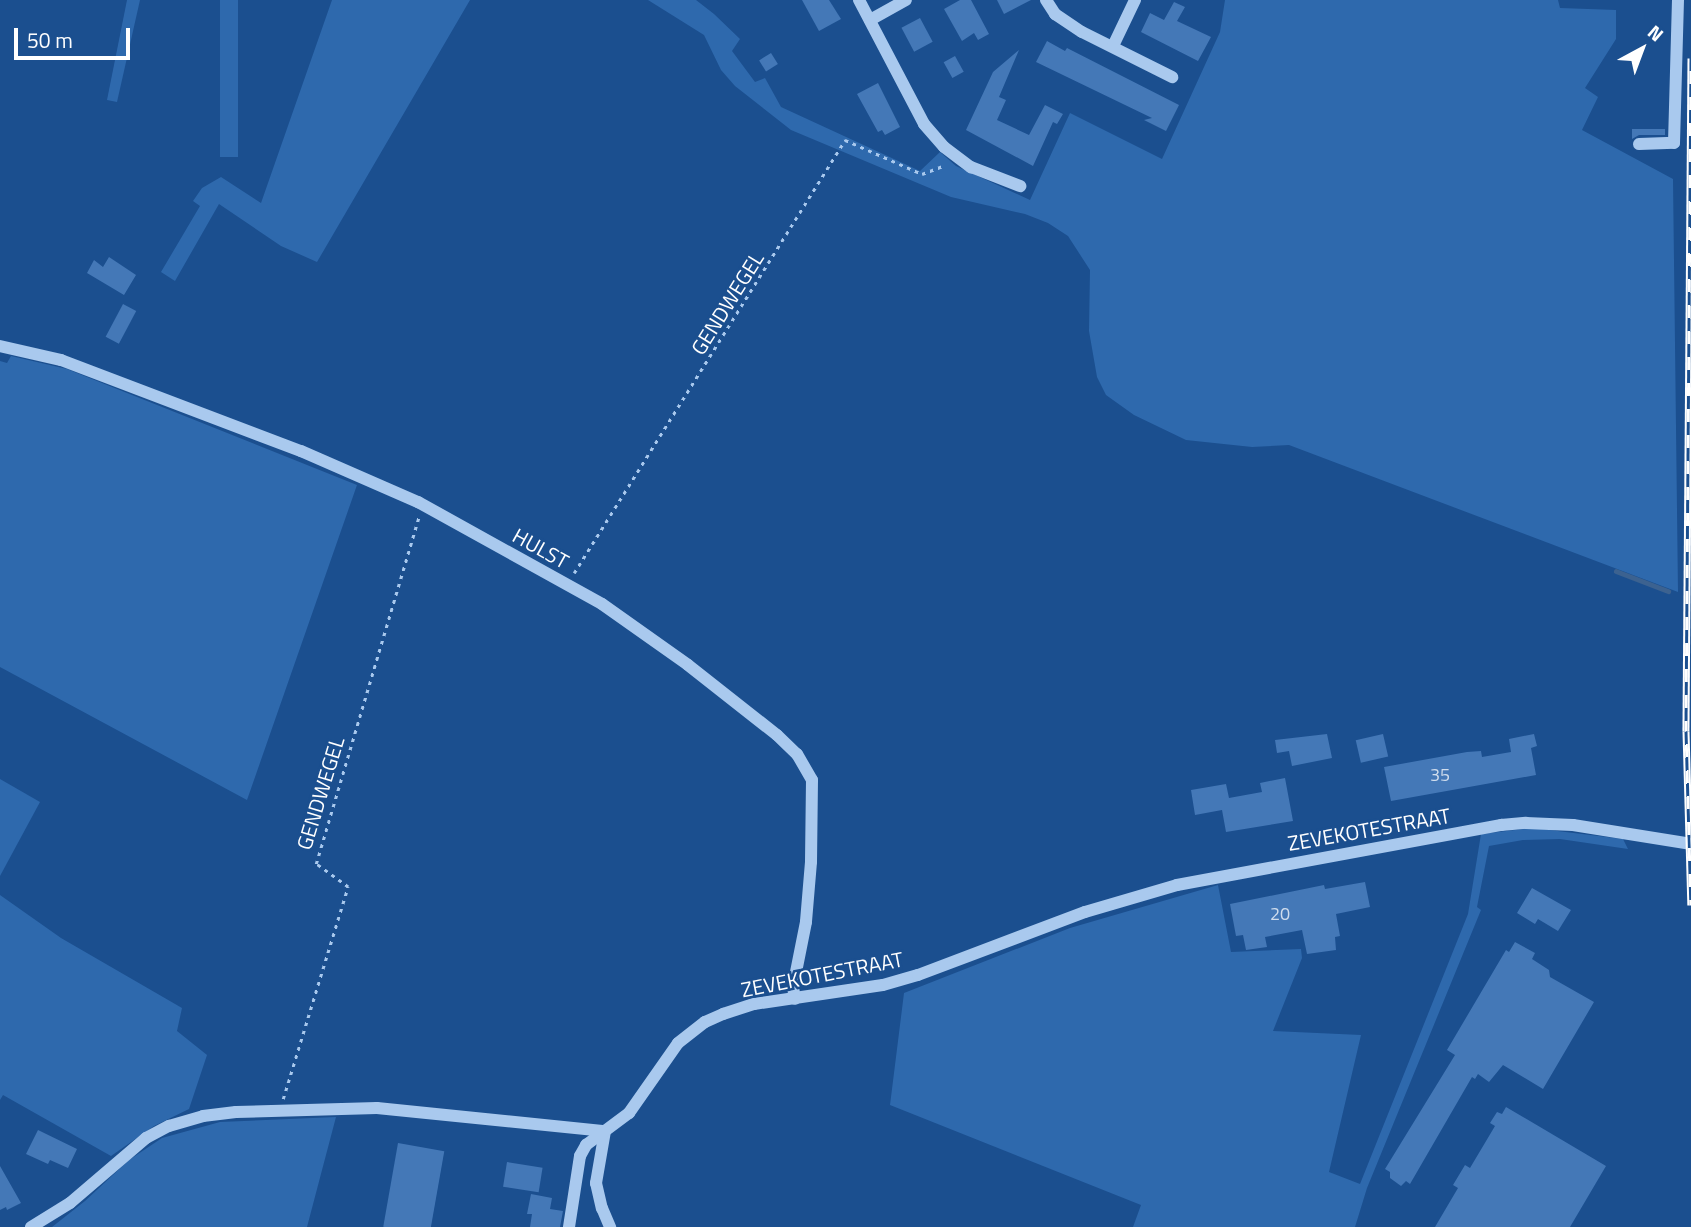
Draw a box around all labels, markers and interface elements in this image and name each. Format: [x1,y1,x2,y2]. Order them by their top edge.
scale bar [18,14,133,58]
north arrow [1607,14,1677,84]
text: N [1642,18,1671,48]
text: 50 m [27,24,73,56]
street label: GENDWEGEL [685,247,769,359]
street label: HULST [509,522,573,574]
street label: GENDWEGEL [291,733,349,853]
house number: 35 [1430,764,1450,786]
street label: ZEVEKOTESTRAAT [1286,802,1452,856]
house number: 20 [1270,903,1290,925]
street label: ZEVEKOTESTRAAT [739,946,905,1002]

